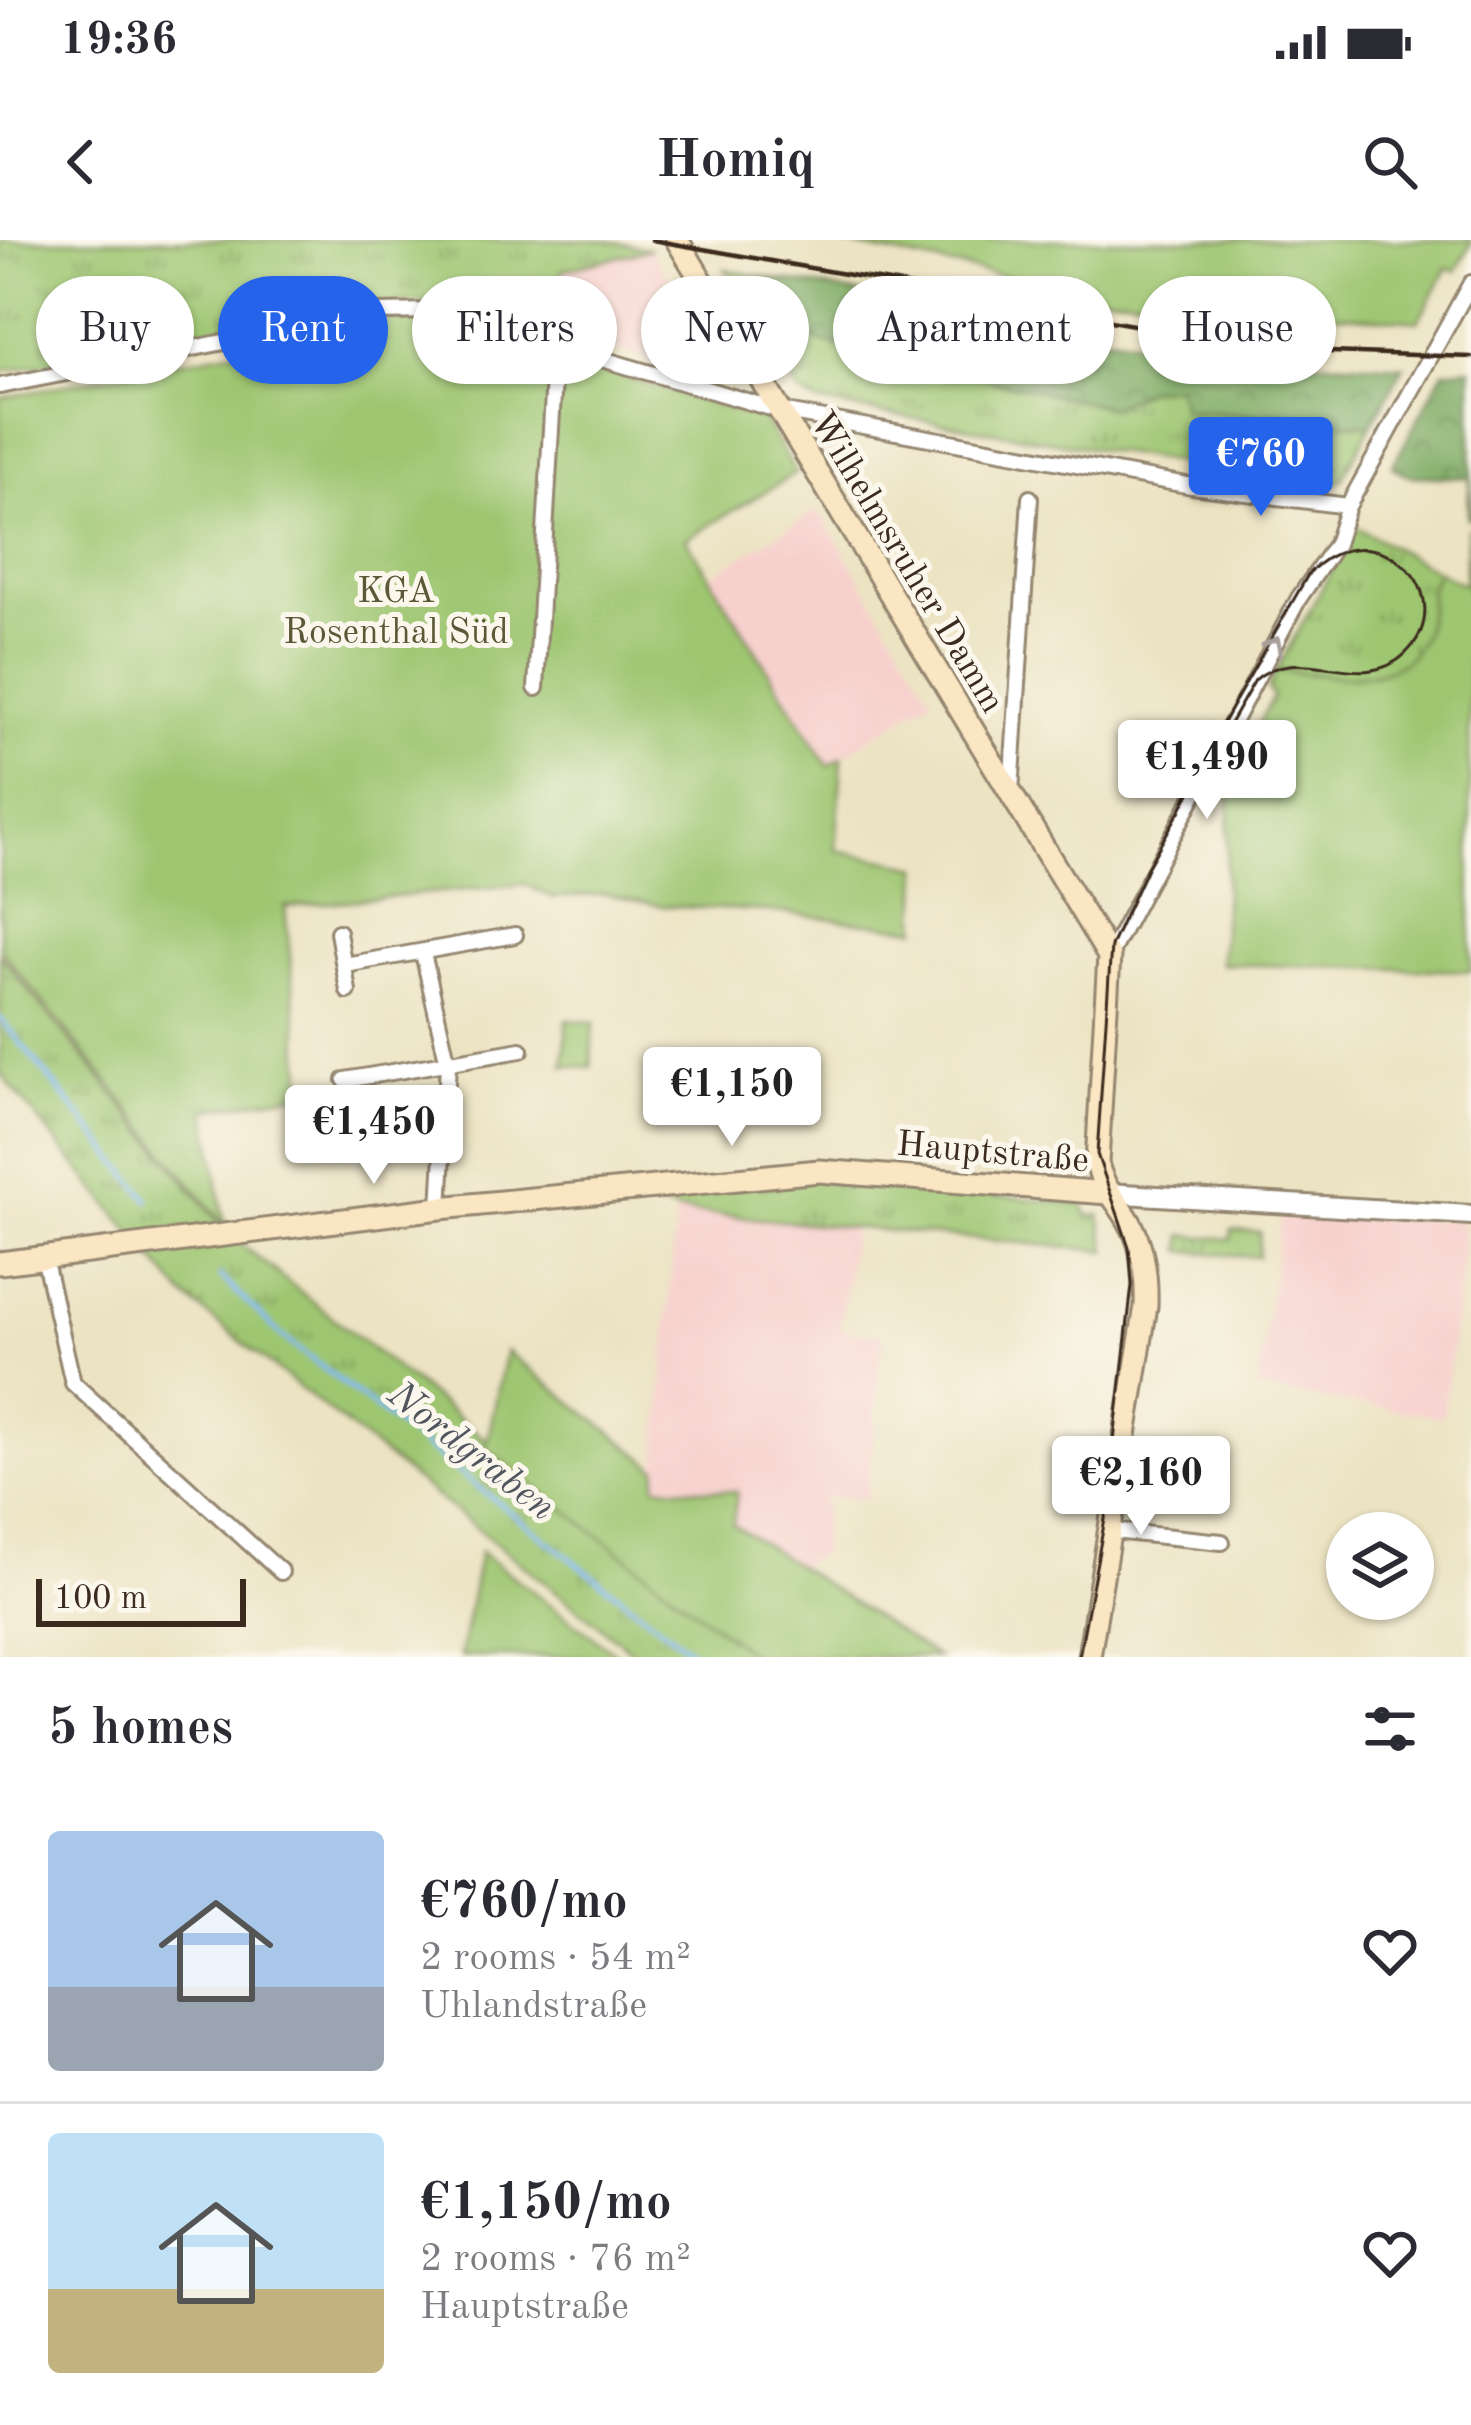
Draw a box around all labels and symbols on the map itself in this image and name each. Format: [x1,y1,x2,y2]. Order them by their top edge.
street label: Wilhelmsruher Damm [801,406,1010,720]
pin: €760 [1190,417,1332,519]
park label: KGA Rosenthal Süd [283,575,509,652]
one-way arrow [1259,635,1282,657]
pin: €1,490 [1109,720,1305,822]
pin: €1,150 [634,1047,830,1149]
pin: €1,450 [276,1085,472,1187]
street label: Hauptstraße [895,1128,1090,1180]
water label: Nordgraben [379,1374,562,1529]
pin: €2,160 [1043,1436,1239,1538]
scale bar [36,1573,246,1626]

